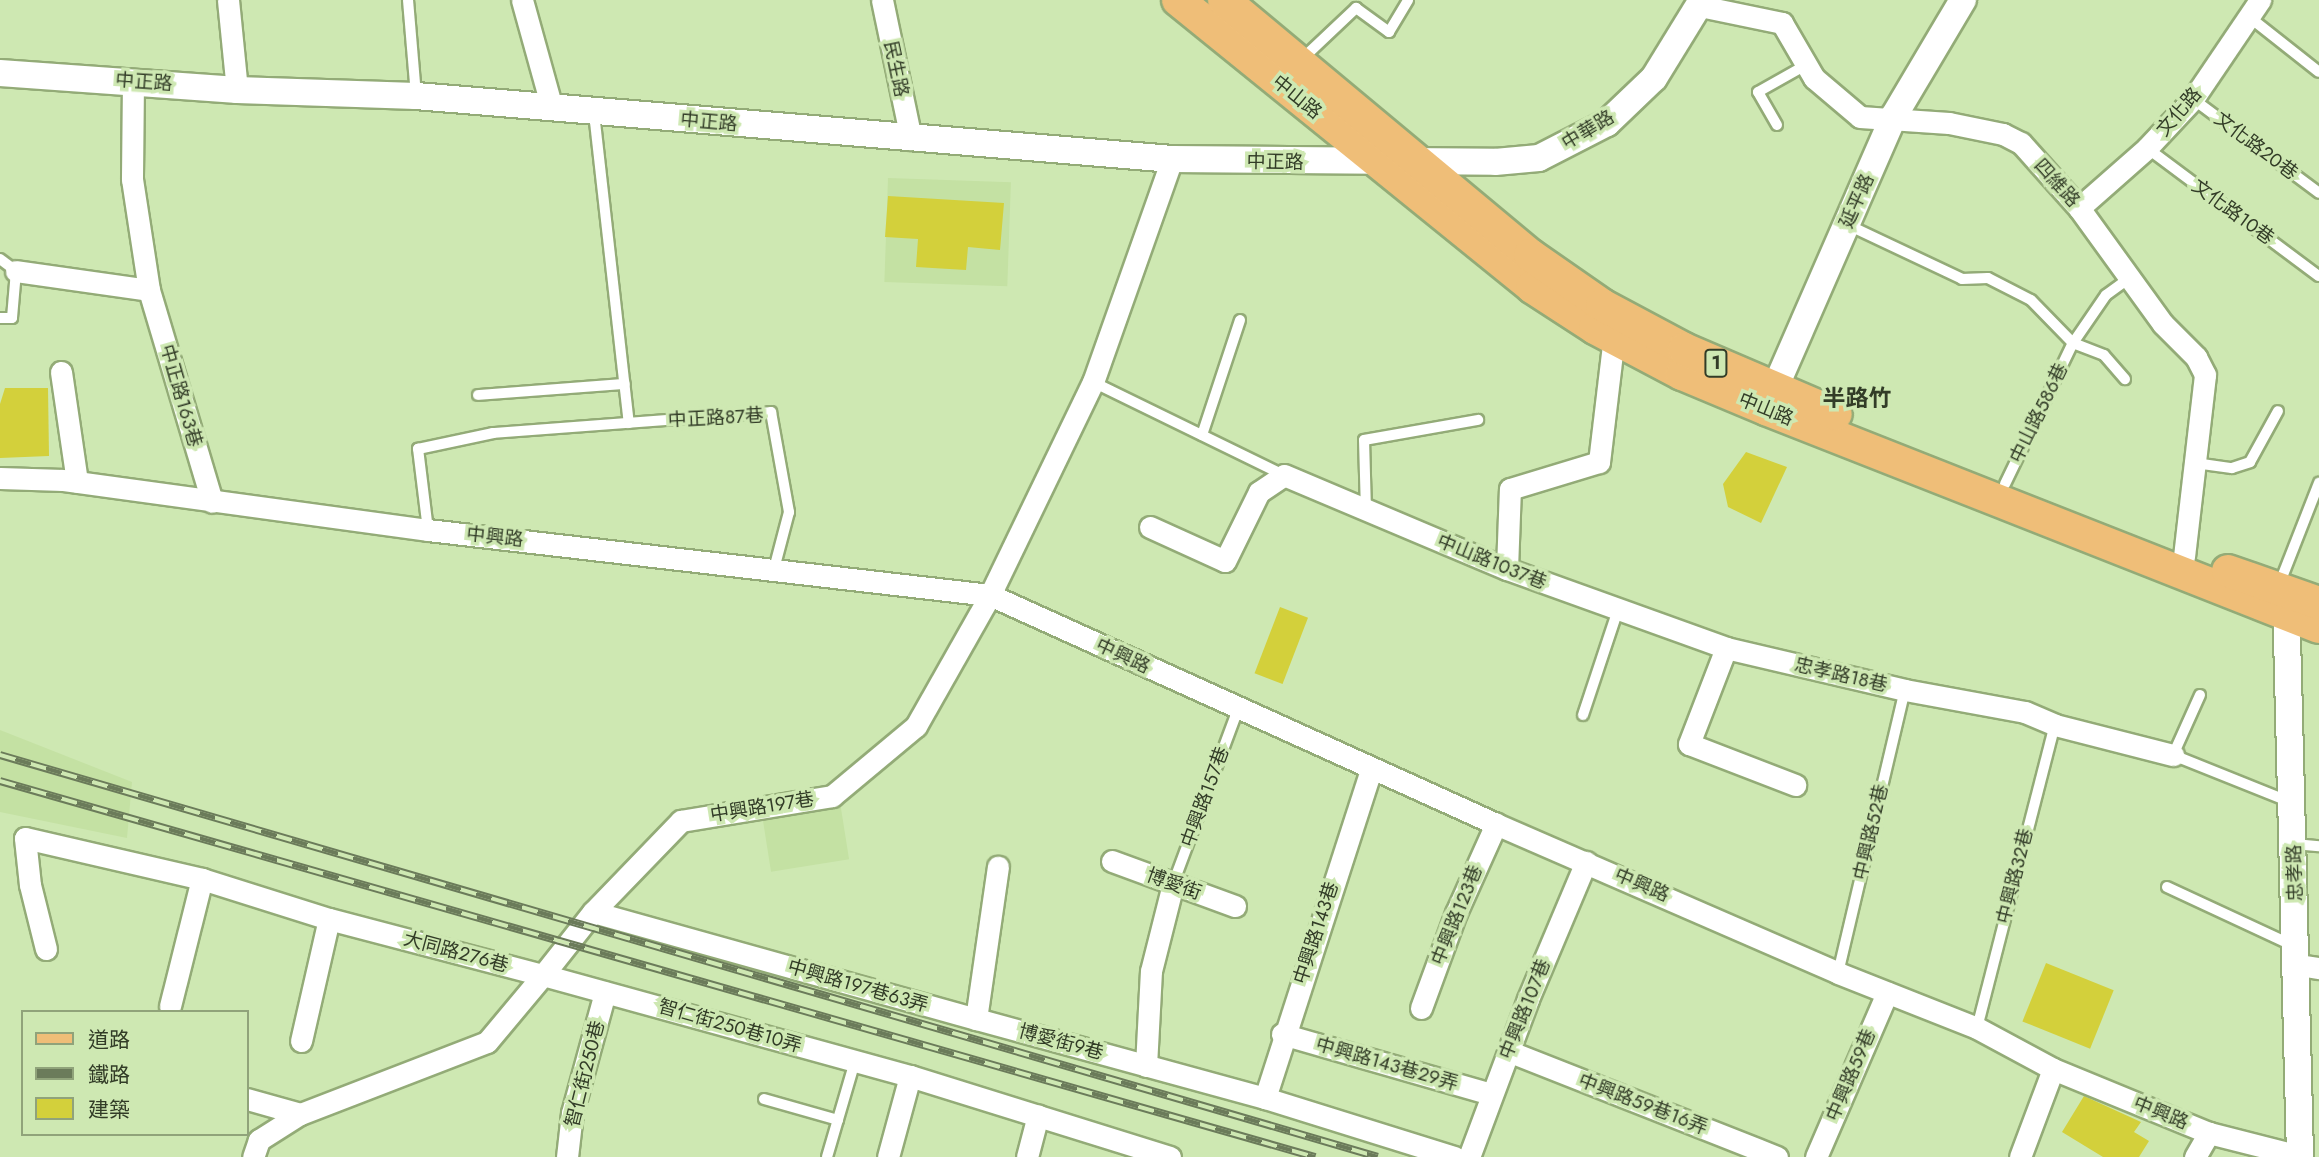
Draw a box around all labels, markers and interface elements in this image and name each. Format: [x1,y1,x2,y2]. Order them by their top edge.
street label: 民生路 [879,39,913,99]
street label: 中正路 [115,69,173,95]
street label: 中山路 [1268,70,1326,124]
street label: 文化路 [2152,83,2206,141]
street label: 中華路 [1558,106,1618,154]
street label: 文化路20巷 [2210,107,2302,185]
street label: 中正路 [680,108,738,136]
street label: 中正路 [1246,150,1304,174]
street label: 四維路 [2029,154,2085,212]
street label: 延平路 [1835,170,1879,232]
street label: 文化路10巷 [2187,175,2279,249]
street label: 中正路163巷 [155,342,207,450]
road number: 1 [1704,348,1728,377]
street label: 中山路586巷 [2005,359,2073,467]
district label: 半路竹 [1823,384,1891,412]
street label: 中山路 [1735,388,1797,430]
street label: 中正路87巷 [667,404,765,432]
street label: 中興路 [465,523,525,551]
street label: 中山路1037巷 [1434,530,1550,594]
street label: 中興路 [1092,634,1154,678]
street label: 忠孝路18巷 [1792,653,1890,697]
street label: 中興路157巷 [1176,744,1234,850]
street label: 中興路52巷 [1849,782,1893,882]
street label: 中興路197巷 [708,788,816,826]
street label: 中興路32巷 [1992,826,2038,926]
street label: 忠孝路 [2283,844,2307,902]
street label: 中興路123巷 [1427,862,1487,968]
street label: 中興路 [1611,863,1673,907]
street label: 博愛街 [1143,864,1205,904]
street label: 中興路143巷 [1289,879,1343,987]
street label: 大同路276巷 [401,927,511,977]
street label: 中興路197巷63弄 [785,955,931,1017]
street label: 中興路107巷 [1495,956,1555,1062]
street label: 智仁街250巷10弄 [656,995,804,1057]
legend [21,1010,248,1136]
street label: 智仁街250巷 [561,1018,609,1130]
street label: 博愛街9巷 [1016,1020,1106,1064]
text: 道路 [88,1025,130,1055]
street label: 中興路59巷 [1821,1026,1881,1124]
street label: 中興路143巷29弄 [1313,1033,1461,1095]
text: 鐵路 [88,1060,130,1090]
street label: 中興路59巷16弄 [1575,1069,1711,1139]
street label: 中興路 [2130,1092,2192,1134]
text: 建築 [88,1095,130,1125]

